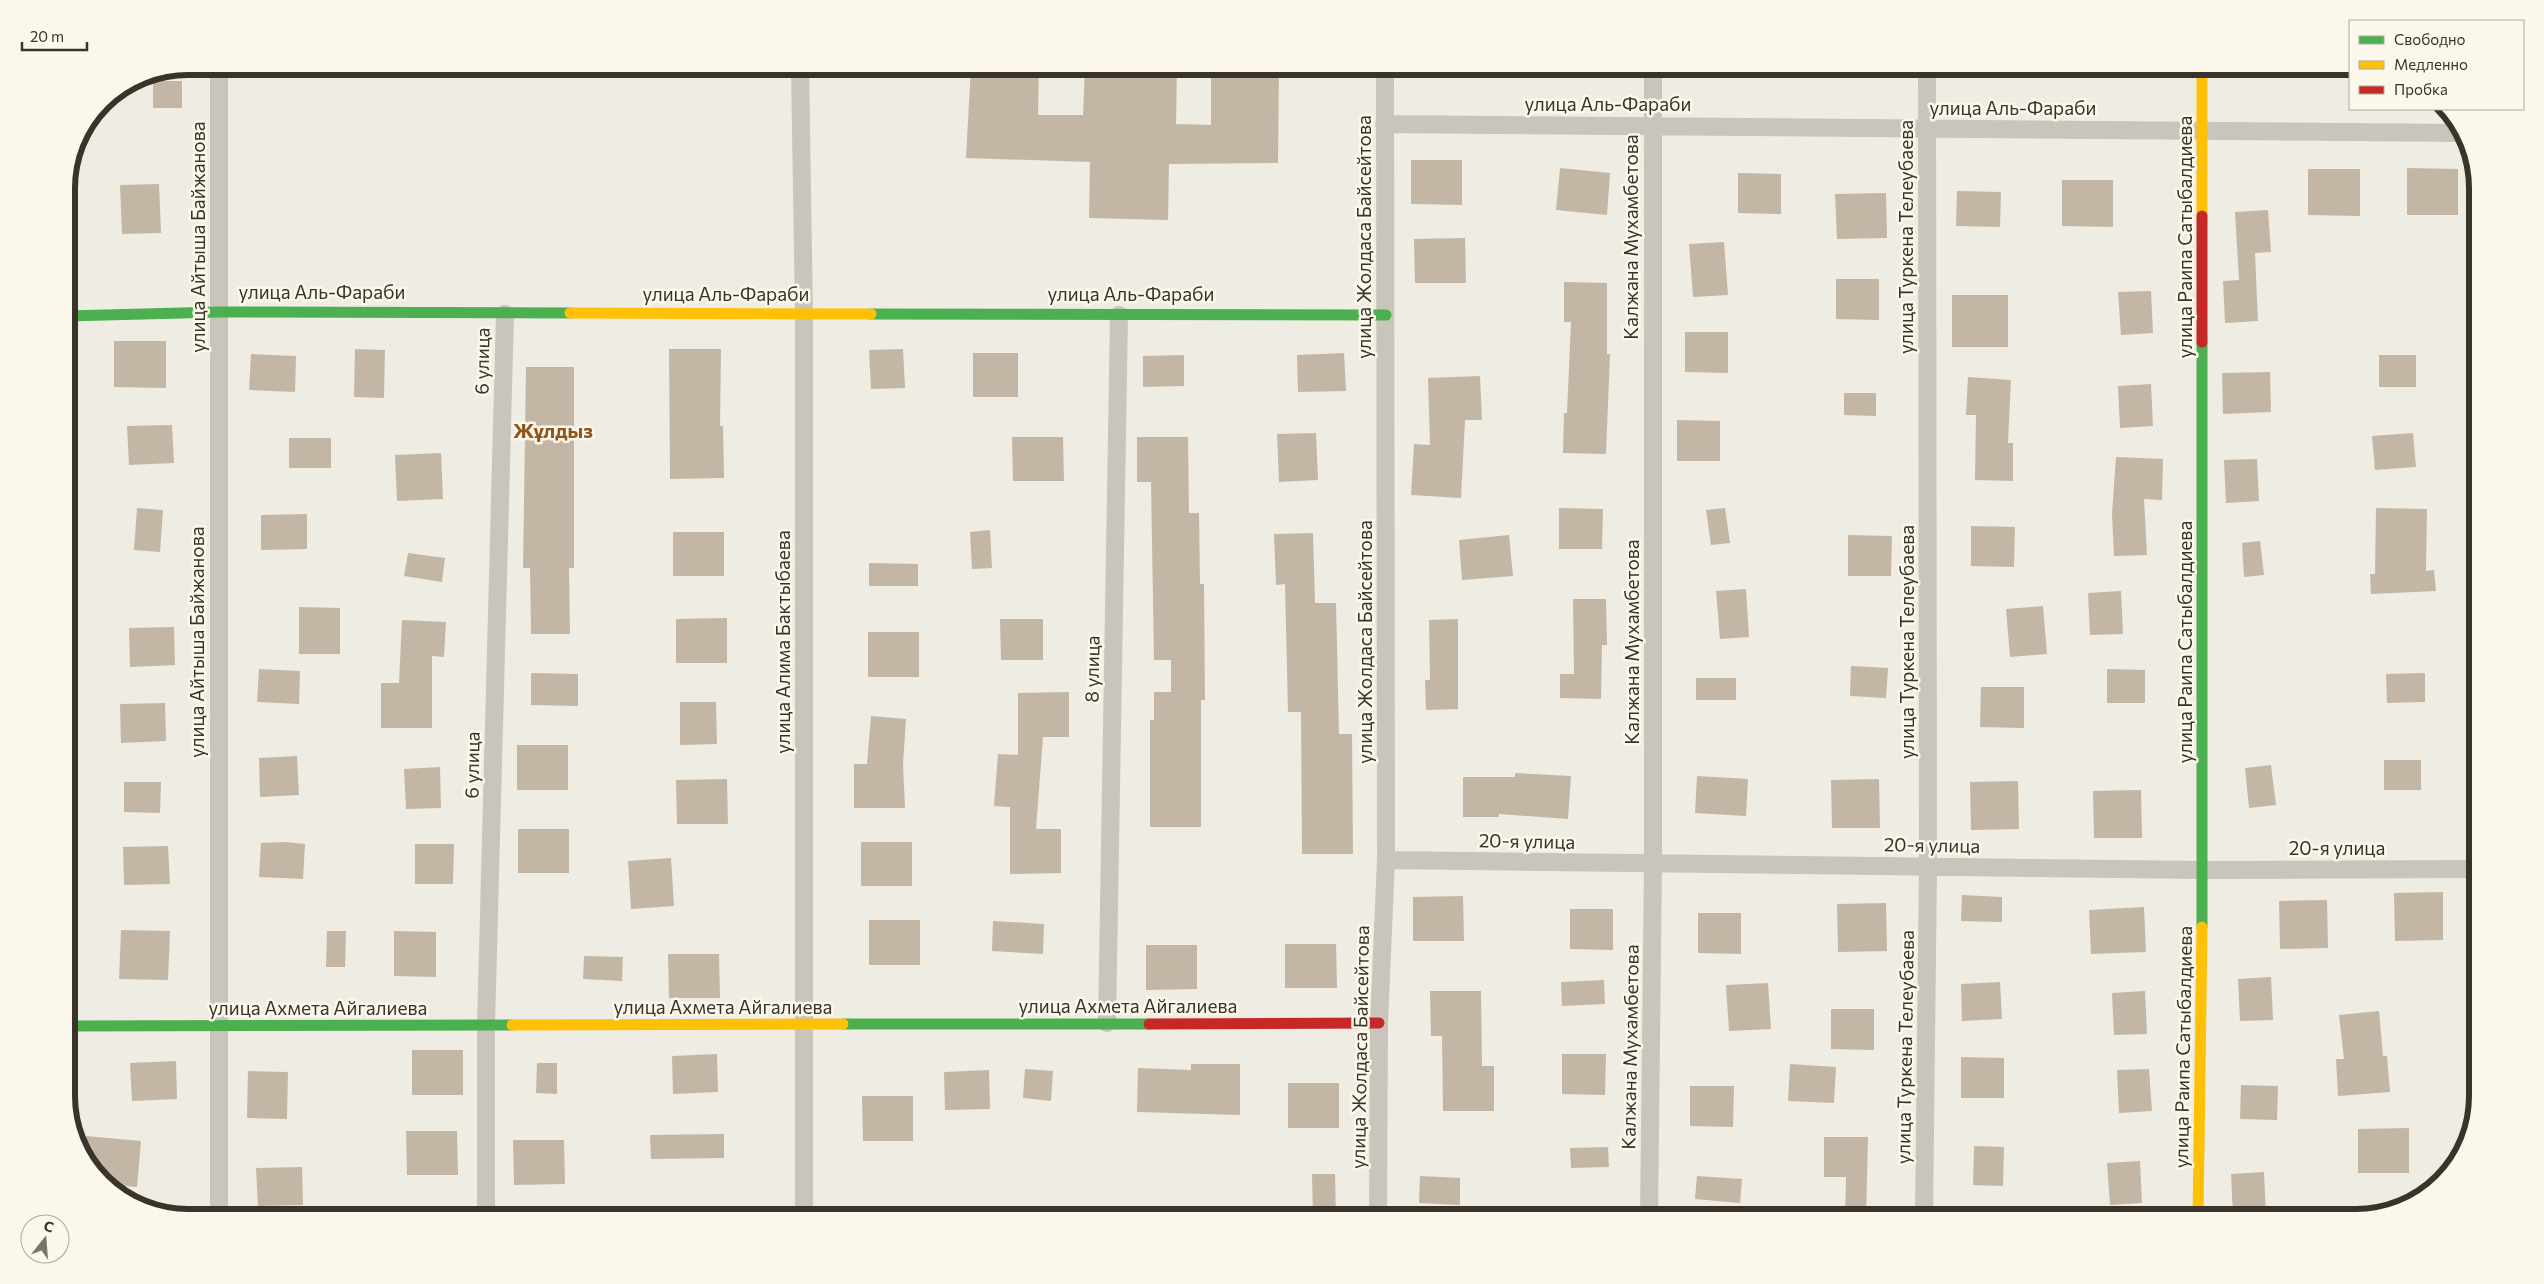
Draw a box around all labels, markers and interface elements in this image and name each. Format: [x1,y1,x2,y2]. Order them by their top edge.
scale bar [22,20,88,52]
legend [2349,20,2524,110]
text: 20 m [30,27,64,45]
text: Свободно [2394,30,2465,48]
text: Медленно [2394,55,2468,73]
text: Пробка [2394,80,2448,98]
street label: улица Аль-Фараби [1525,92,1691,115]
street label: улица Аль-Фараби [1930,96,2096,119]
street label: улица Жолдаса Байсейтова [1352,115,1375,359]
street label: улица Раипа Сатыбалдиева [2173,116,2196,358]
street label: улица Туркена Телеубаева [1894,120,1917,354]
street label: улица Айтыша Байжанова [186,121,209,353]
street label: Калжана Мухамбетова [1619,134,1642,340]
street label: улица Аль-Фараби [239,280,405,303]
street label: улица Аль-Фараби [643,282,809,305]
street label: улица Аль-Фараби [1048,282,1214,305]
street label: 6 улица [469,327,494,395]
district label: Жұлдыз [513,418,593,442]
street label: улица Жолдаса Байсейтова [1353,520,1376,764]
street label: улица Раипа Сатыбалдиева [2173,521,2196,763]
street label: улица Туркена Телеубаева [1895,525,1918,759]
street label: улица Айтыша Байжанова [185,526,208,758]
street label: улица Алима Бактыбаева [771,530,794,754]
street label: Калжана Мухамбетова [1620,539,1643,745]
street label: 8 улица [1079,635,1104,703]
street label: 6 улица [459,731,484,799]
street label: 20-я улица [1479,828,1575,853]
street label: 20-я улица [1884,832,1980,857]
street label: 20-я улица [2289,836,2385,859]
street label: улица Жолдаса Байсейтова [1346,925,1373,1169]
street label: улица Раипа Сатыбалдиева [2169,926,2196,1168]
street label: улица Туркена Телеубаева [1891,930,1918,1164]
street label: Калжана Мухамбетова [1616,944,1643,1150]
street label: улица Ахмета Айгалиева [1019,994,1237,1017]
street label: улица Ахмета Айгалиева [614,995,832,1018]
street label: улица Ахмета Айгалиева [209,996,427,1019]
north arrow [20,1214,70,1264]
text: С [42,1217,56,1236]

